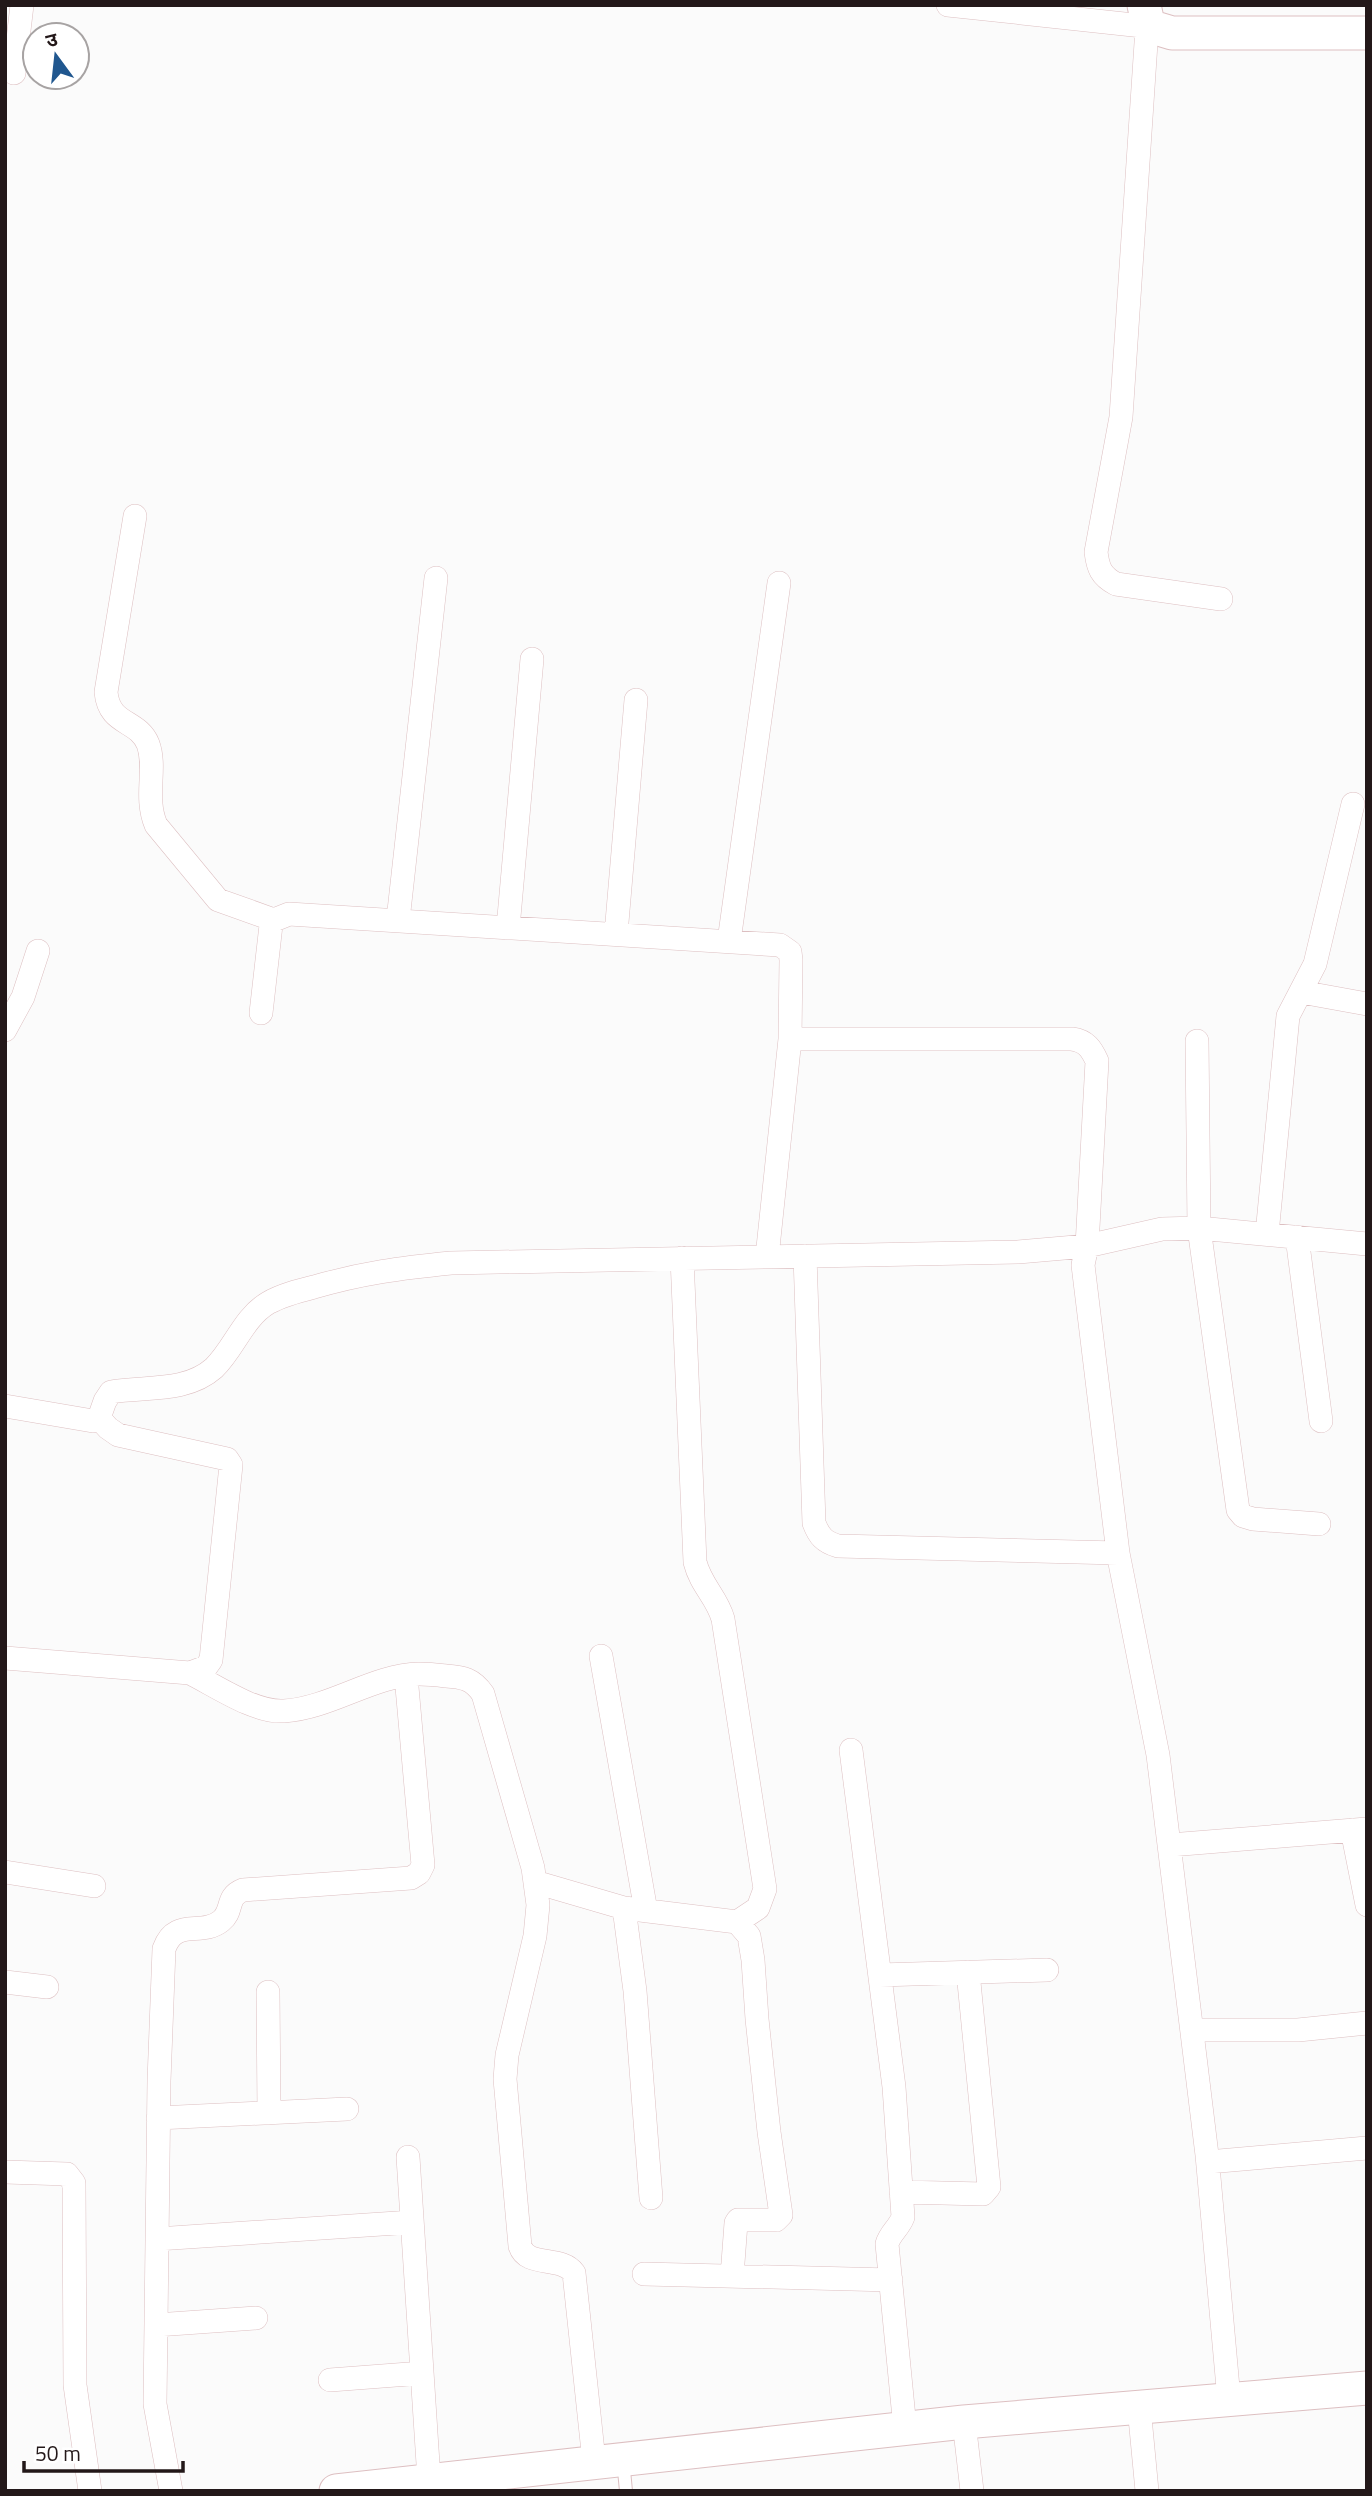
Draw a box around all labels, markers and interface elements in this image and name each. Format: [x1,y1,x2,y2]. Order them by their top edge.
north arrow [21,21,91,91]
text: उ [42,23,61,55]
scale bar [24,2430,184,2474]
text: 50 m [35,2437,81,2469]

